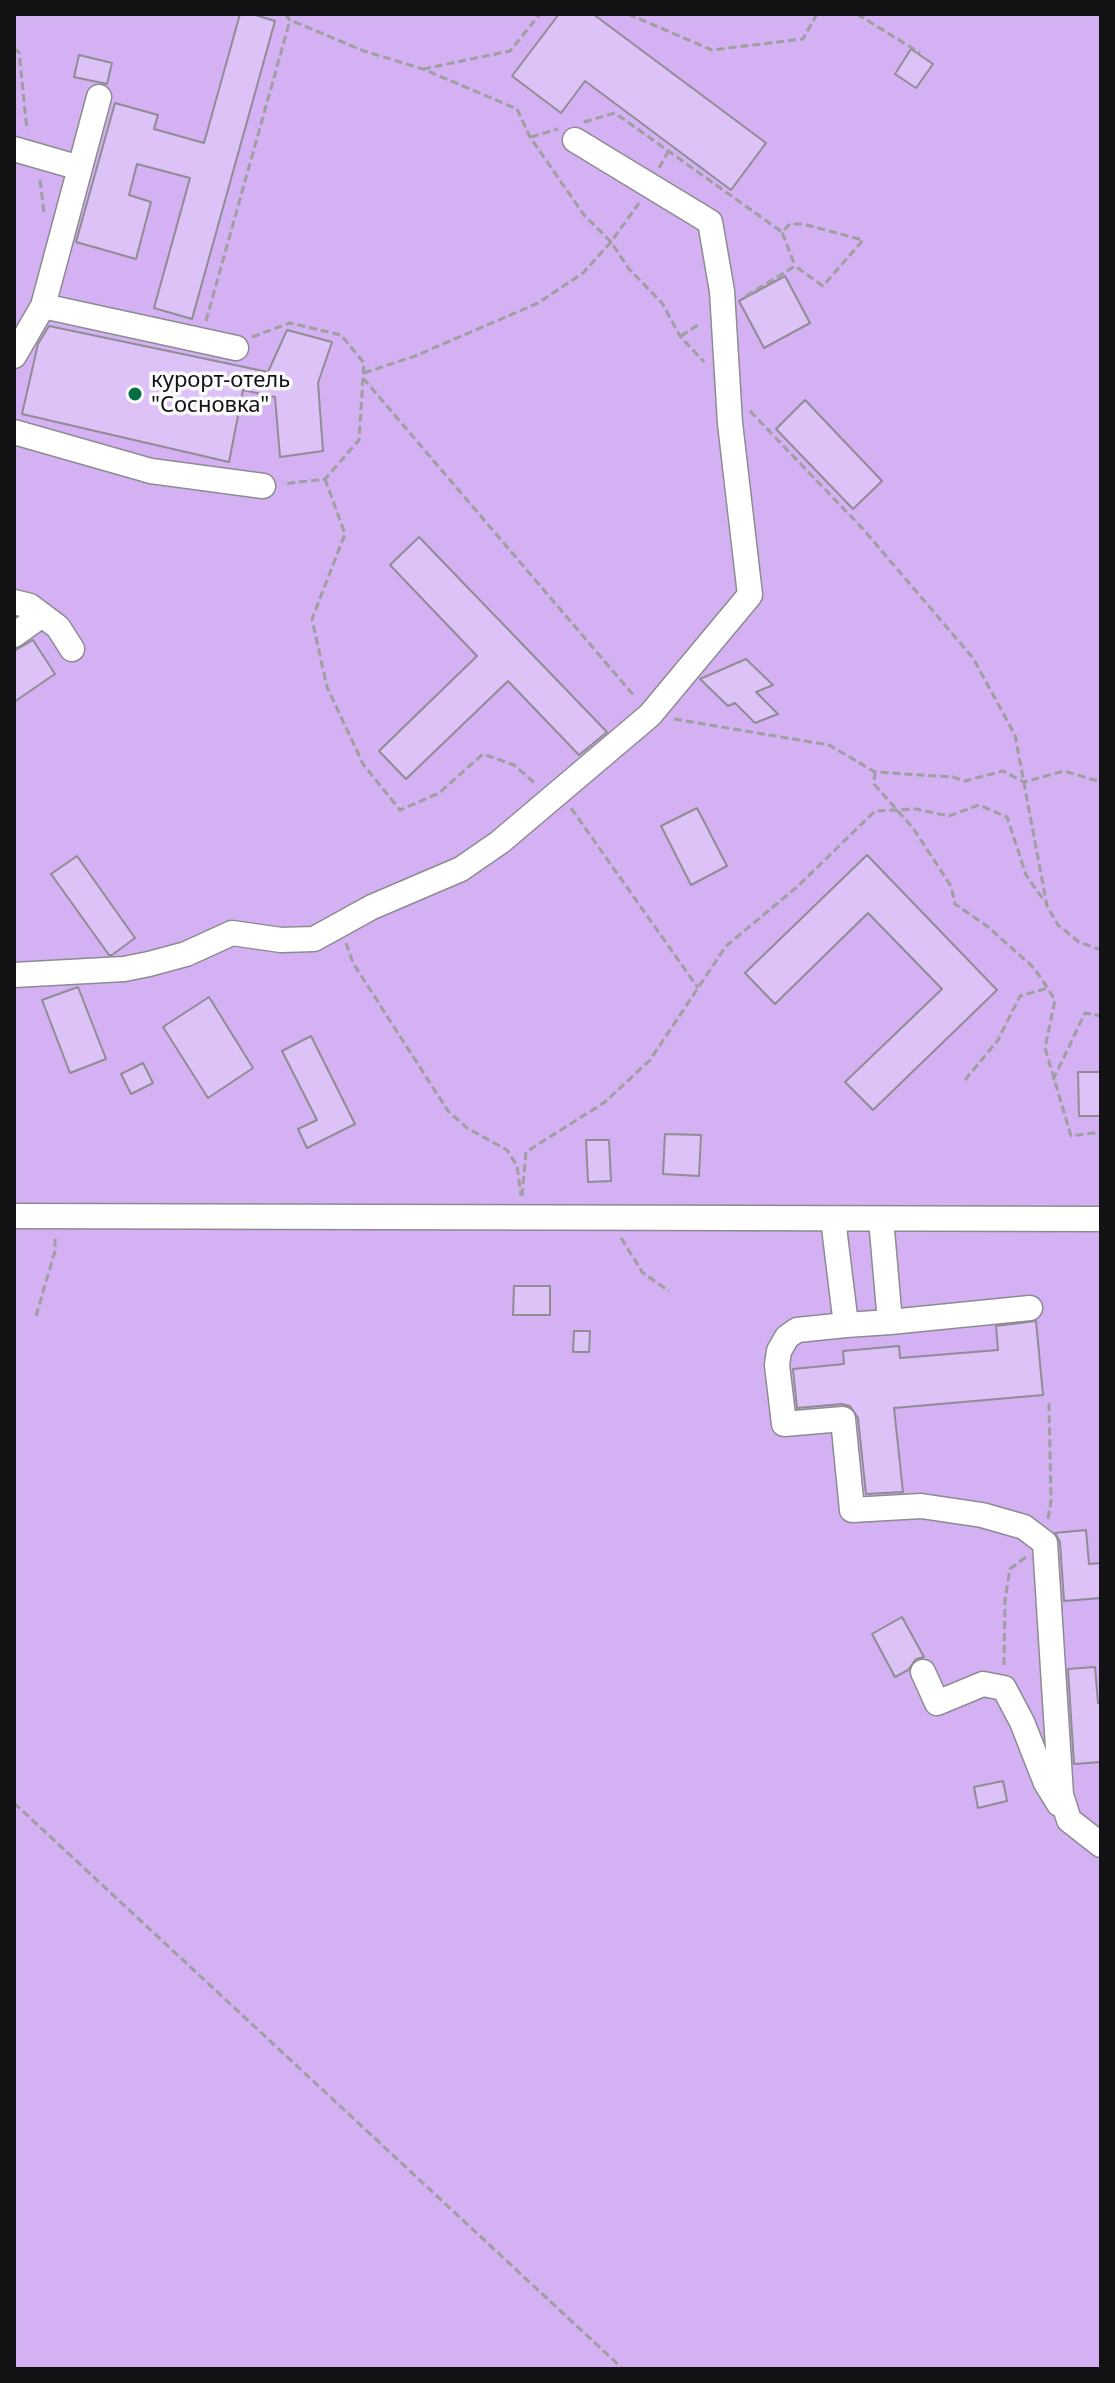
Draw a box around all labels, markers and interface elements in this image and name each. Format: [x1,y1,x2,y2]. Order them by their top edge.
place label: курорт-отель "Сосновка" [151,368,290,420]
marker: курорт-отель "Сосновка" [126,385,144,403]

